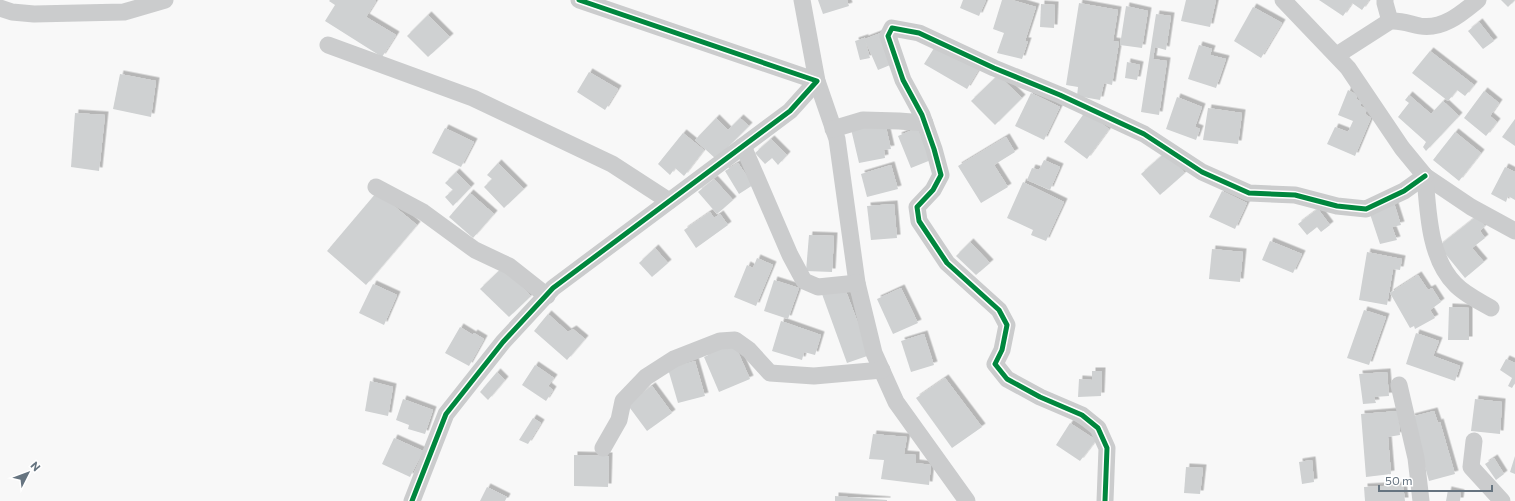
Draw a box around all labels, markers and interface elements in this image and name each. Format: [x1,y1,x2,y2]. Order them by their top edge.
north arrow [8,453,48,493]
text: N [28,459,43,473]
scale bar [1379,467,1492,493]
text: 50 m [1385,473,1413,487]

